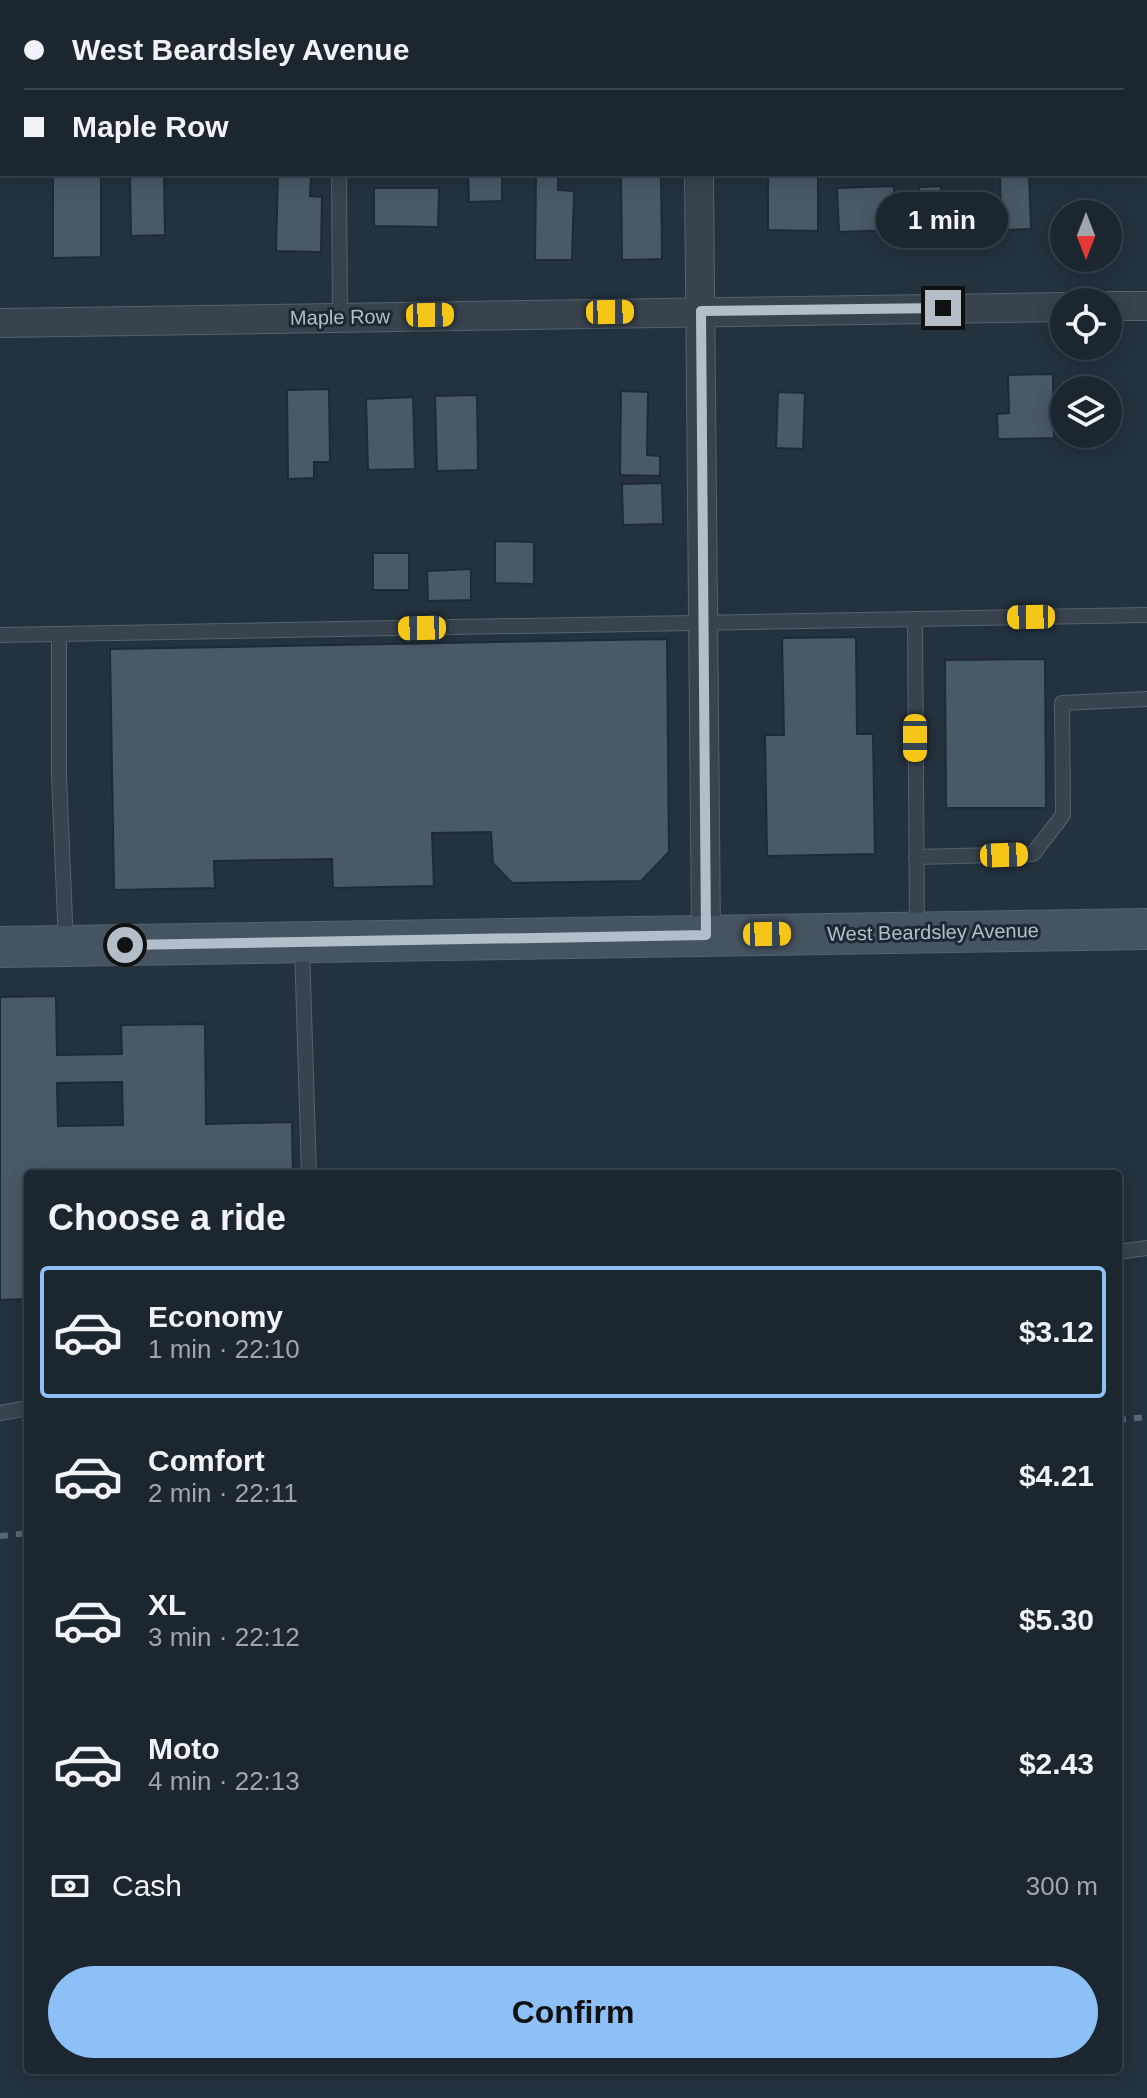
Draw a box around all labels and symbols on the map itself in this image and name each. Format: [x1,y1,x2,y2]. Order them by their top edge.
callout: 1 min [877,192,1009,248]
north arrow [1050,200,1122,272]
route end [925,290,961,326]
car [586,300,634,324]
car [406,303,454,327]
street label: Maple Row [290,305,391,329]
car [1007,605,1055,629]
car [398,616,446,640]
car [903,714,927,762]
car [980,842,1028,868]
street label: West Beardsley Avenue [827,919,1039,945]
car [743,922,791,946]
route start [107,927,143,963]

